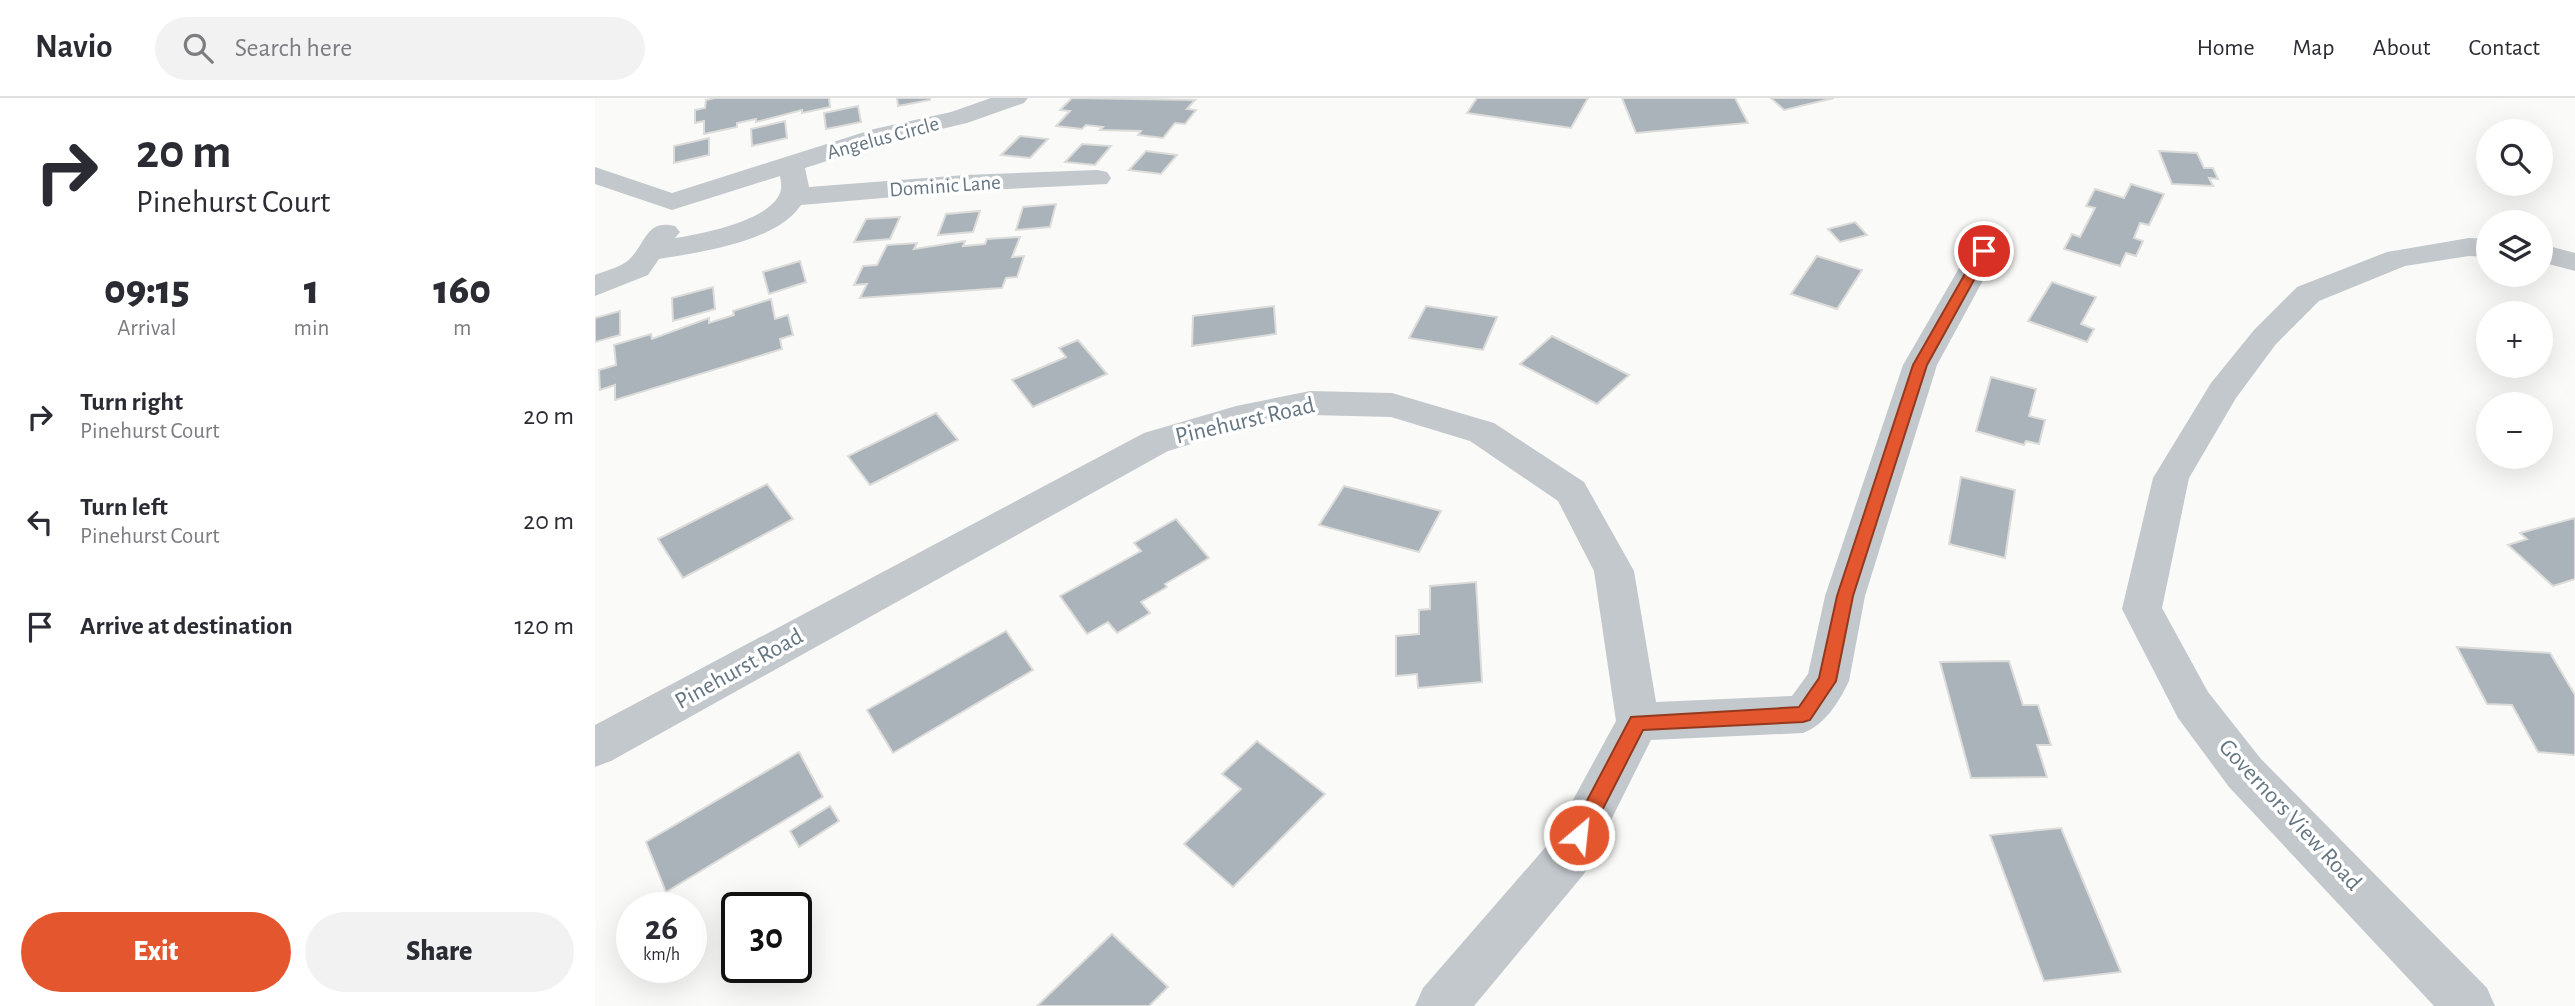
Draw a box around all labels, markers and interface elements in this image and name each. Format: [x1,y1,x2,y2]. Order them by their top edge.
search box [155,17,645,80]
icon: search [179,29,217,67]
text: Navio [35,31,113,64]
text: Search here [235,35,352,61]
text: Home [2197,36,2255,60]
text: Map [2293,36,2335,60]
text: About [2373,36,2430,60]
text: Contact [2468,36,2540,60]
street label: Angelus Circle [824,113,942,163]
map controls [2476,119,2553,469]
button: search [2476,119,2553,196]
icon: right [21,126,112,217]
text: 20 m [136,128,232,177]
street label: Dominic Lane [889,172,1001,200]
text: Pinehurst Court [136,186,330,218]
button: layers [2476,210,2553,287]
pin [1954,221,2014,281]
icon: arrive [1965,232,2003,270]
text: 09:15 [104,269,190,311]
text: 1 [304,269,319,311]
text: 160 [433,269,491,311]
button: + [2476,301,2553,378]
text: Arrival [117,317,176,340]
text: min [294,317,329,340]
text: m [453,317,471,340]
text: Turn right [80,389,183,415]
button: − [2476,392,2553,469]
street label: Pinehurst Road [1173,393,1317,449]
icon: right [21,398,59,436]
text: 20 m [523,403,574,429]
text: Pinehurst Court [80,420,220,443]
text: Turn left [80,494,168,520]
icon: left [21,503,59,541]
text: 20 m [523,508,574,534]
text: Pinehurst Court [80,525,220,548]
icon: arrive [21,608,59,646]
text: Arrive at destination [80,613,293,639]
text: 120 m [514,613,574,639]
street label: Pinehurst Road [671,624,807,714]
street label: Governors View Road [2214,735,2366,895]
position arrow [1542,798,1616,872]
speed limit sign: 30 [721,892,812,983]
text: 26 [645,911,678,946]
button: Exit [21,912,291,992]
button: Share [305,912,574,992]
text: km/h [643,946,680,964]

